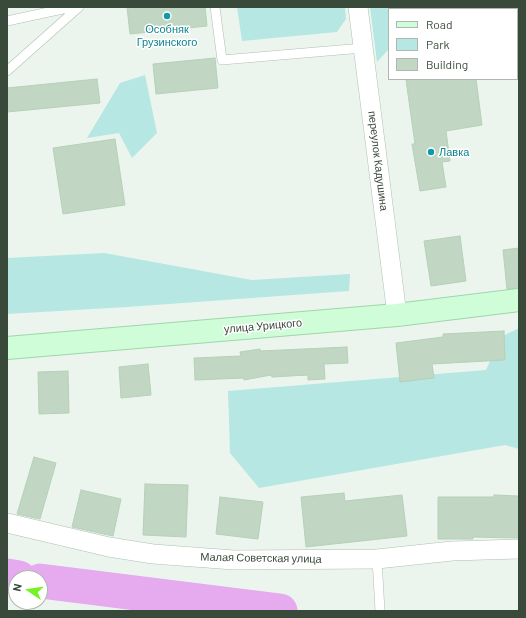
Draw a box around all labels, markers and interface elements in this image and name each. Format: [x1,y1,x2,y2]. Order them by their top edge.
legend [388,8,518,80]
marker: Особняк Грузинского [162,11,172,21]
text: Road [426,17,453,31]
place label: Особняк Грузинского [137,22,197,48]
text: Park [426,37,450,51]
text: Building [426,57,468,71]
street label: переулок Кадушина [365,110,391,212]
place label: Лавка [439,145,469,159]
marker: Лавка [426,147,436,157]
street label: улица Урицкого [223,316,303,336]
street label: Малая Советская улица [200,550,322,566]
north arrow [8,570,48,610]
text: N [10,582,24,592]

